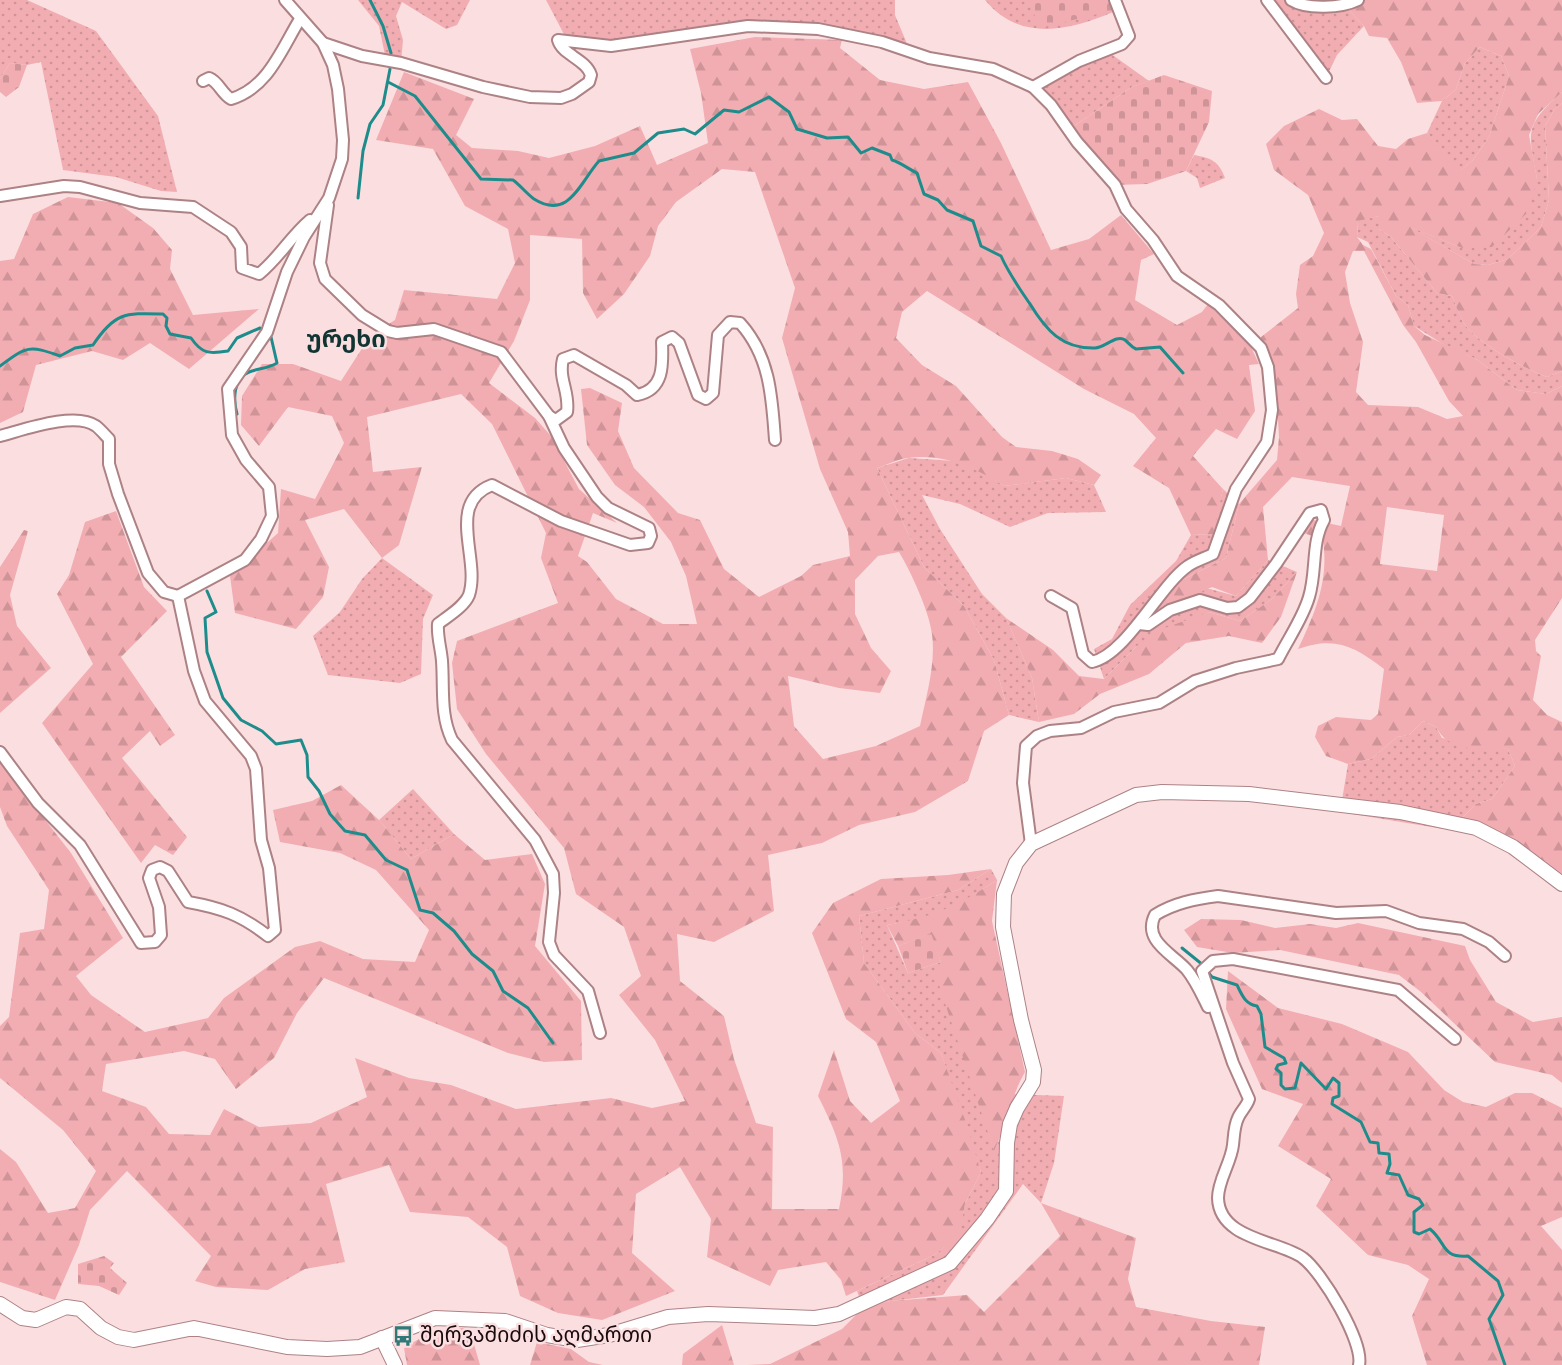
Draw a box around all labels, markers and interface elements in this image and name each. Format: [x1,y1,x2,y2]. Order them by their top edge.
district label: ურეხი [306,322,386,358]
place label: შერვაშიძის აღმართი [420,1320,652,1352]
bus stop icon: შერვაშიძის აღმართი [391,1324,415,1348]

